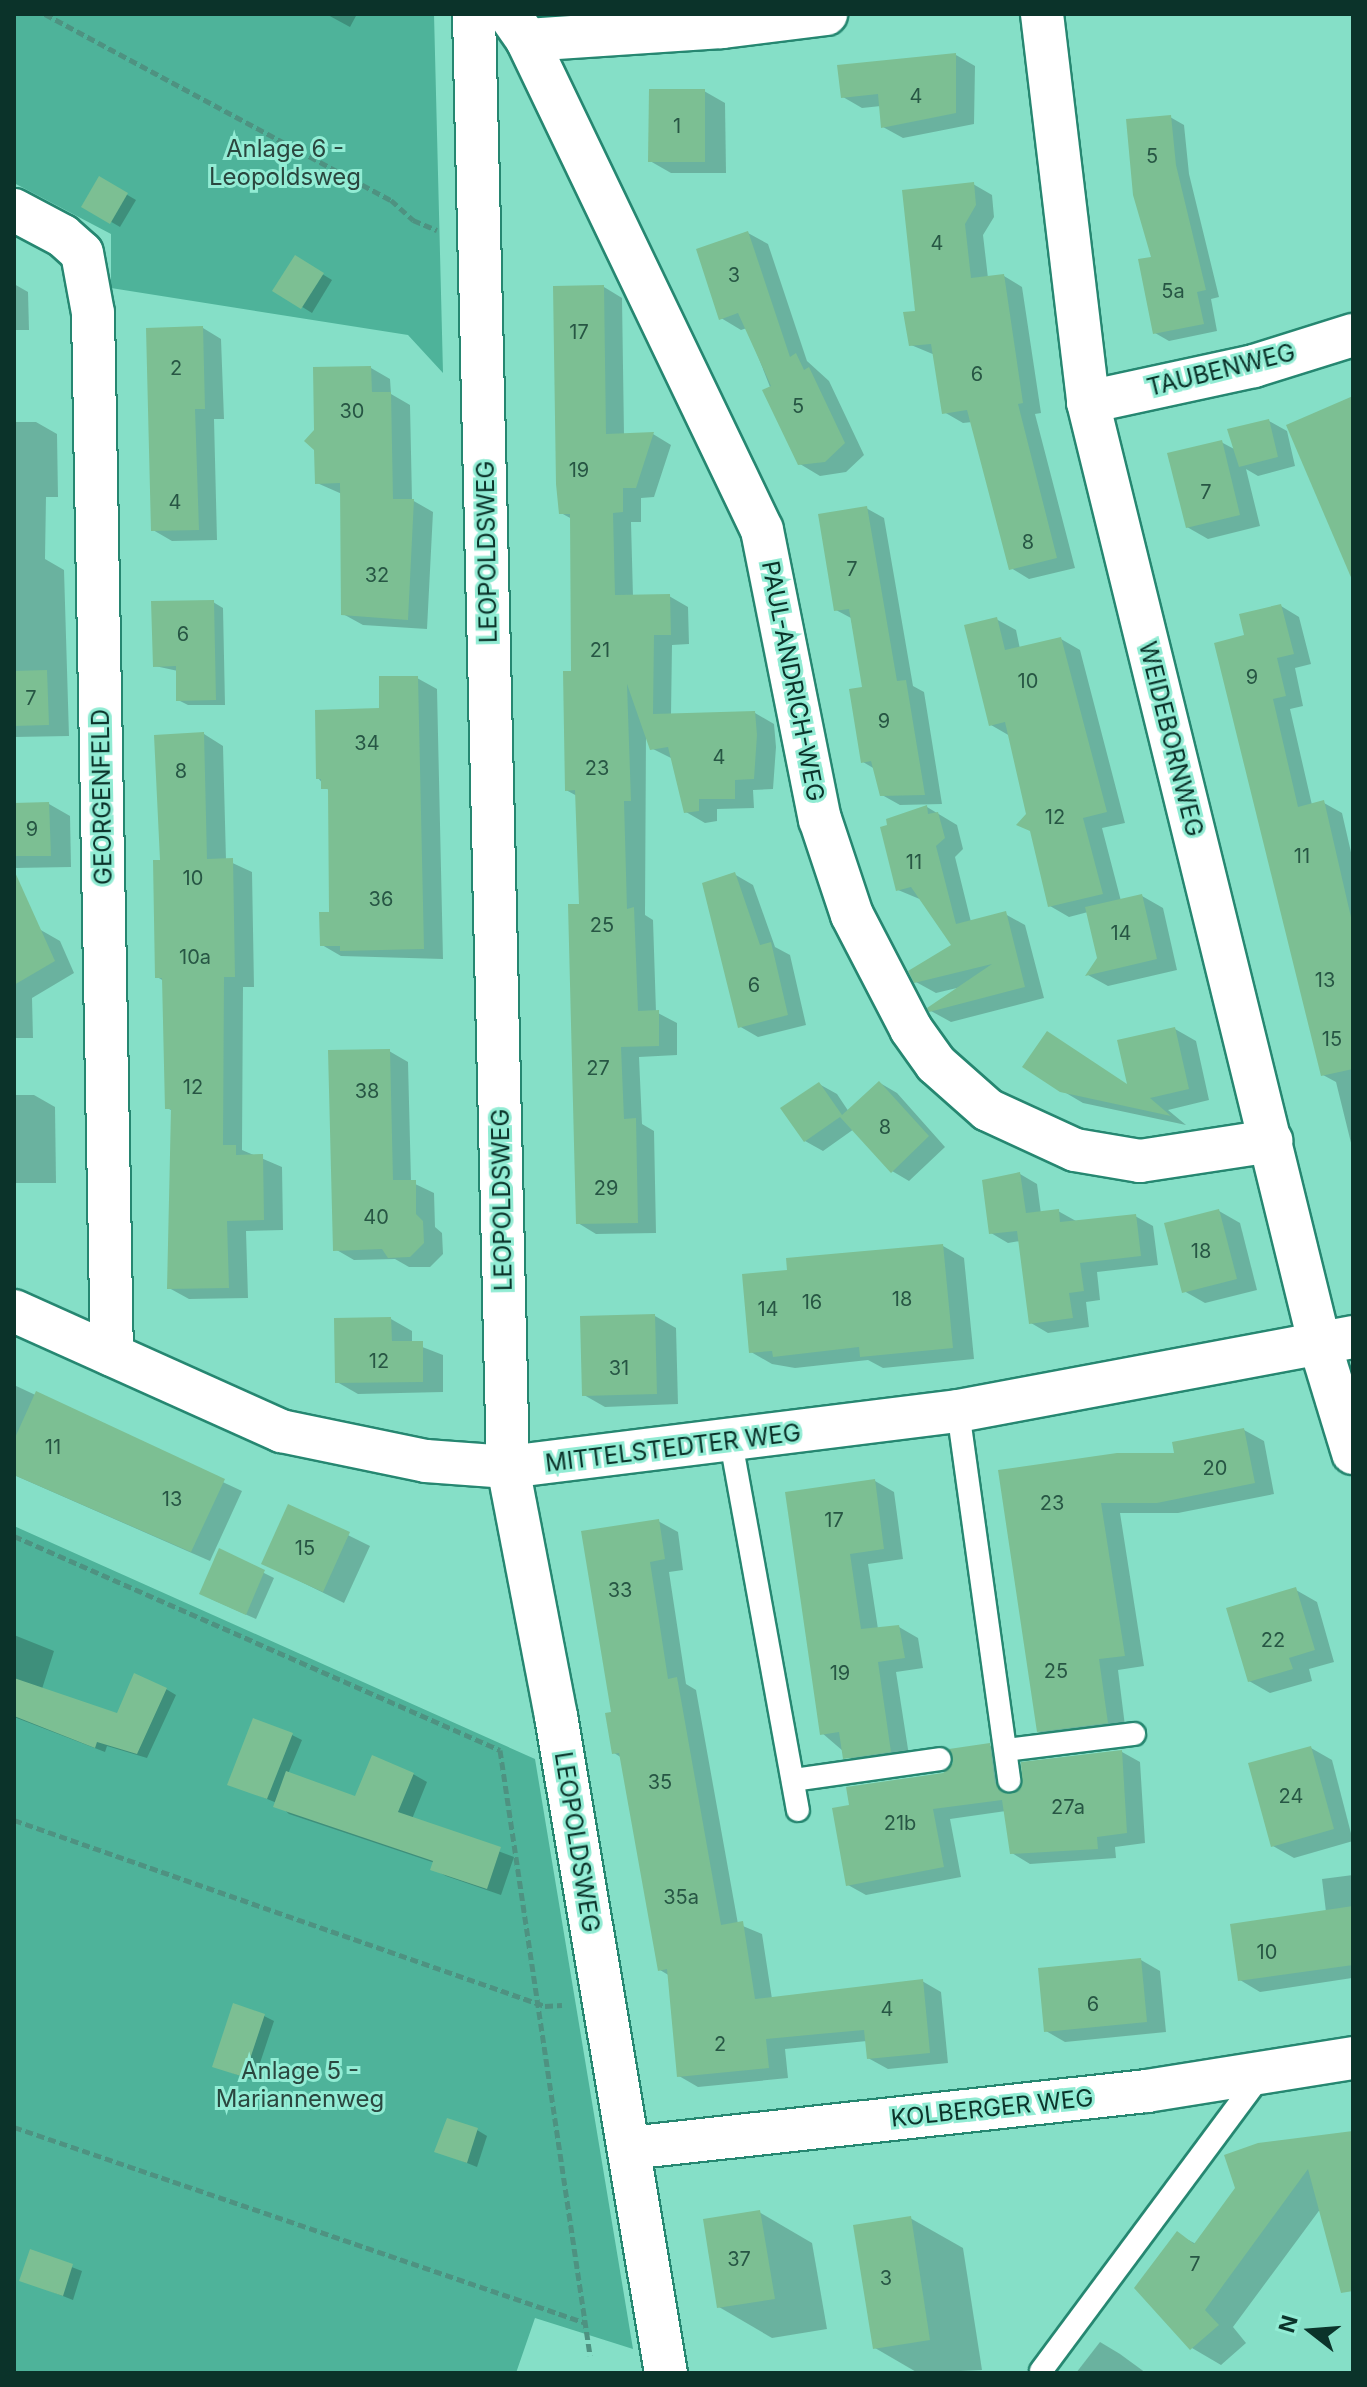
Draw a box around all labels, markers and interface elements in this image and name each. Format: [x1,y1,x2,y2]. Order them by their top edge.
house number: 4 [910,84,922,108]
house number: 1 [673,114,681,138]
park label: Anlage 6 - Leopoldsweg [209,135,361,191]
house number: 5 [1146,144,1158,168]
house number: 4 [931,231,943,255]
house number: 3 [728,263,740,287]
house number: 5a [1161,279,1185,303]
house number: 17 [569,320,589,344]
street label: TAUBENWEG [1144,338,1298,402]
house number: 2 [170,356,182,380]
house number: 6 [971,362,983,386]
house number: 5 [792,394,804,418]
house number: 30 [340,399,364,423]
house number: 19 [569,458,589,482]
street label: LEOPOLDSWEG [471,461,503,643]
house number: 7 [1200,480,1212,504]
house number: 4 [169,490,181,514]
house number: 8 [1022,530,1034,554]
house number: 7 [846,557,858,581]
street label: PAUL-ANDRICH-WEG [756,558,830,804]
house number: 32 [365,563,389,587]
house number: 6 [177,622,189,646]
house number: 21 [590,638,610,662]
street label: WEIDEBORNWEG [1133,639,1209,839]
house number: 9 [1246,665,1258,689]
house number: 10 [1018,669,1038,693]
house number: 7 [25,686,37,710]
street label: GEORGENFELD [86,709,118,885]
house number: 9 [878,709,890,733]
house number: 34 [354,731,380,755]
house number: 4 [713,745,725,769]
house number: 23 [585,756,609,780]
house number: 8 [175,759,187,783]
house number: 12 [1045,805,1065,829]
house number: 9 [26,817,38,841]
house number: 11 [1294,844,1310,868]
house number: 11 [906,850,922,874]
house number: 10 [183,866,203,890]
house number: 36 [369,887,393,911]
house number: 25 [590,913,614,937]
house number: 14 [1110,921,1132,945]
house number: 10a [179,945,211,969]
house number: 13 [1315,968,1335,992]
house number: 6 [748,973,760,997]
house number: 15 [1322,1027,1342,1051]
house number: 27 [586,1056,610,1080]
house number: 12 [183,1075,203,1099]
house number: 38 [355,1079,379,1103]
street label: LEOPOLDSWEG [486,1109,518,1291]
house number: 8 [879,1115,891,1139]
house number: 29 [594,1176,618,1200]
house number: 40 [363,1205,389,1229]
house number: 18 [1191,1239,1211,1263]
house number: 18 [892,1287,912,1311]
house number: 16 [802,1290,822,1314]
house number: 14 [757,1297,779,1321]
house number: 12 [369,1349,389,1373]
house number: 31 [609,1356,629,1380]
street label: MITTELSTEDTER WEG [544,1418,802,1478]
house number: 11 [45,1435,61,1459]
house number: 20 [1203,1456,1227,1480]
house number: 13 [162,1487,182,1511]
house number: 23 [1040,1491,1064,1515]
house number: 17 [824,1508,844,1532]
house number: 15 [295,1536,315,1560]
house number: 33 [608,1578,632,1602]
house number: 22 [1261,1628,1285,1652]
house number: 25 [1044,1659,1068,1683]
house number: 19 [830,1661,850,1685]
street label: LEOPOLDSWEG [549,1750,605,1934]
house number: 35 [648,1770,672,1794]
house number: 24 [1279,1784,1303,1808]
house number: 27a [1051,1795,1085,1819]
house number: 21b [884,1811,916,1835]
house number: 35a [663,1885,699,1909]
house number: 10 [1257,1940,1277,1964]
house number: 6 [1087,1992,1099,2016]
house number: 4 [881,1997,893,2021]
house number: 2 [714,2032,726,2056]
park label: Anlage 5 - Mariannenweg [216,2057,384,2113]
street label: KOLBERGER WEG [889,2083,1095,2133]
house number: 37 [727,2247,751,2271]
house number: 7 [1189,2252,1201,2276]
house number: 3 [880,2266,892,2290]
north arrow [1271,2291,1351,2371]
text: N [1273,2312,1303,2336]

